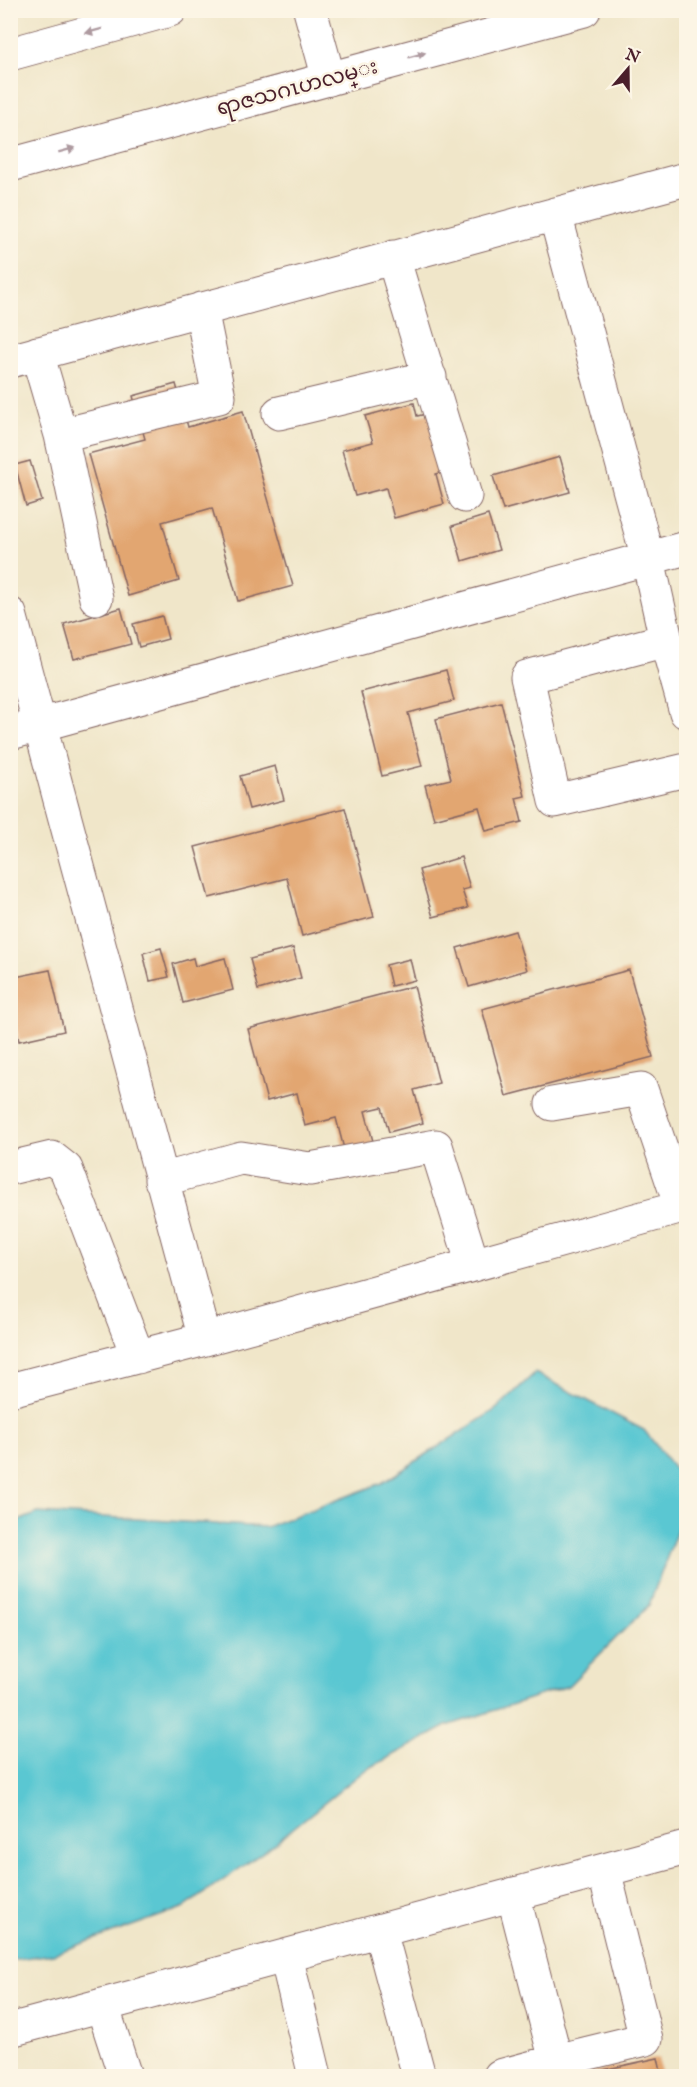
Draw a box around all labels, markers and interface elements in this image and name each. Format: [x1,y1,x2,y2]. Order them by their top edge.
one-way arrow [84,27,103,37]
north arrow [598,39,658,99]
text: N [622,45,643,69]
one-way arrow [409,50,427,59]
street label: ရာဇသဂၤဟလမ္း [214,54,381,125]
one-way arrow [58,144,76,154]

